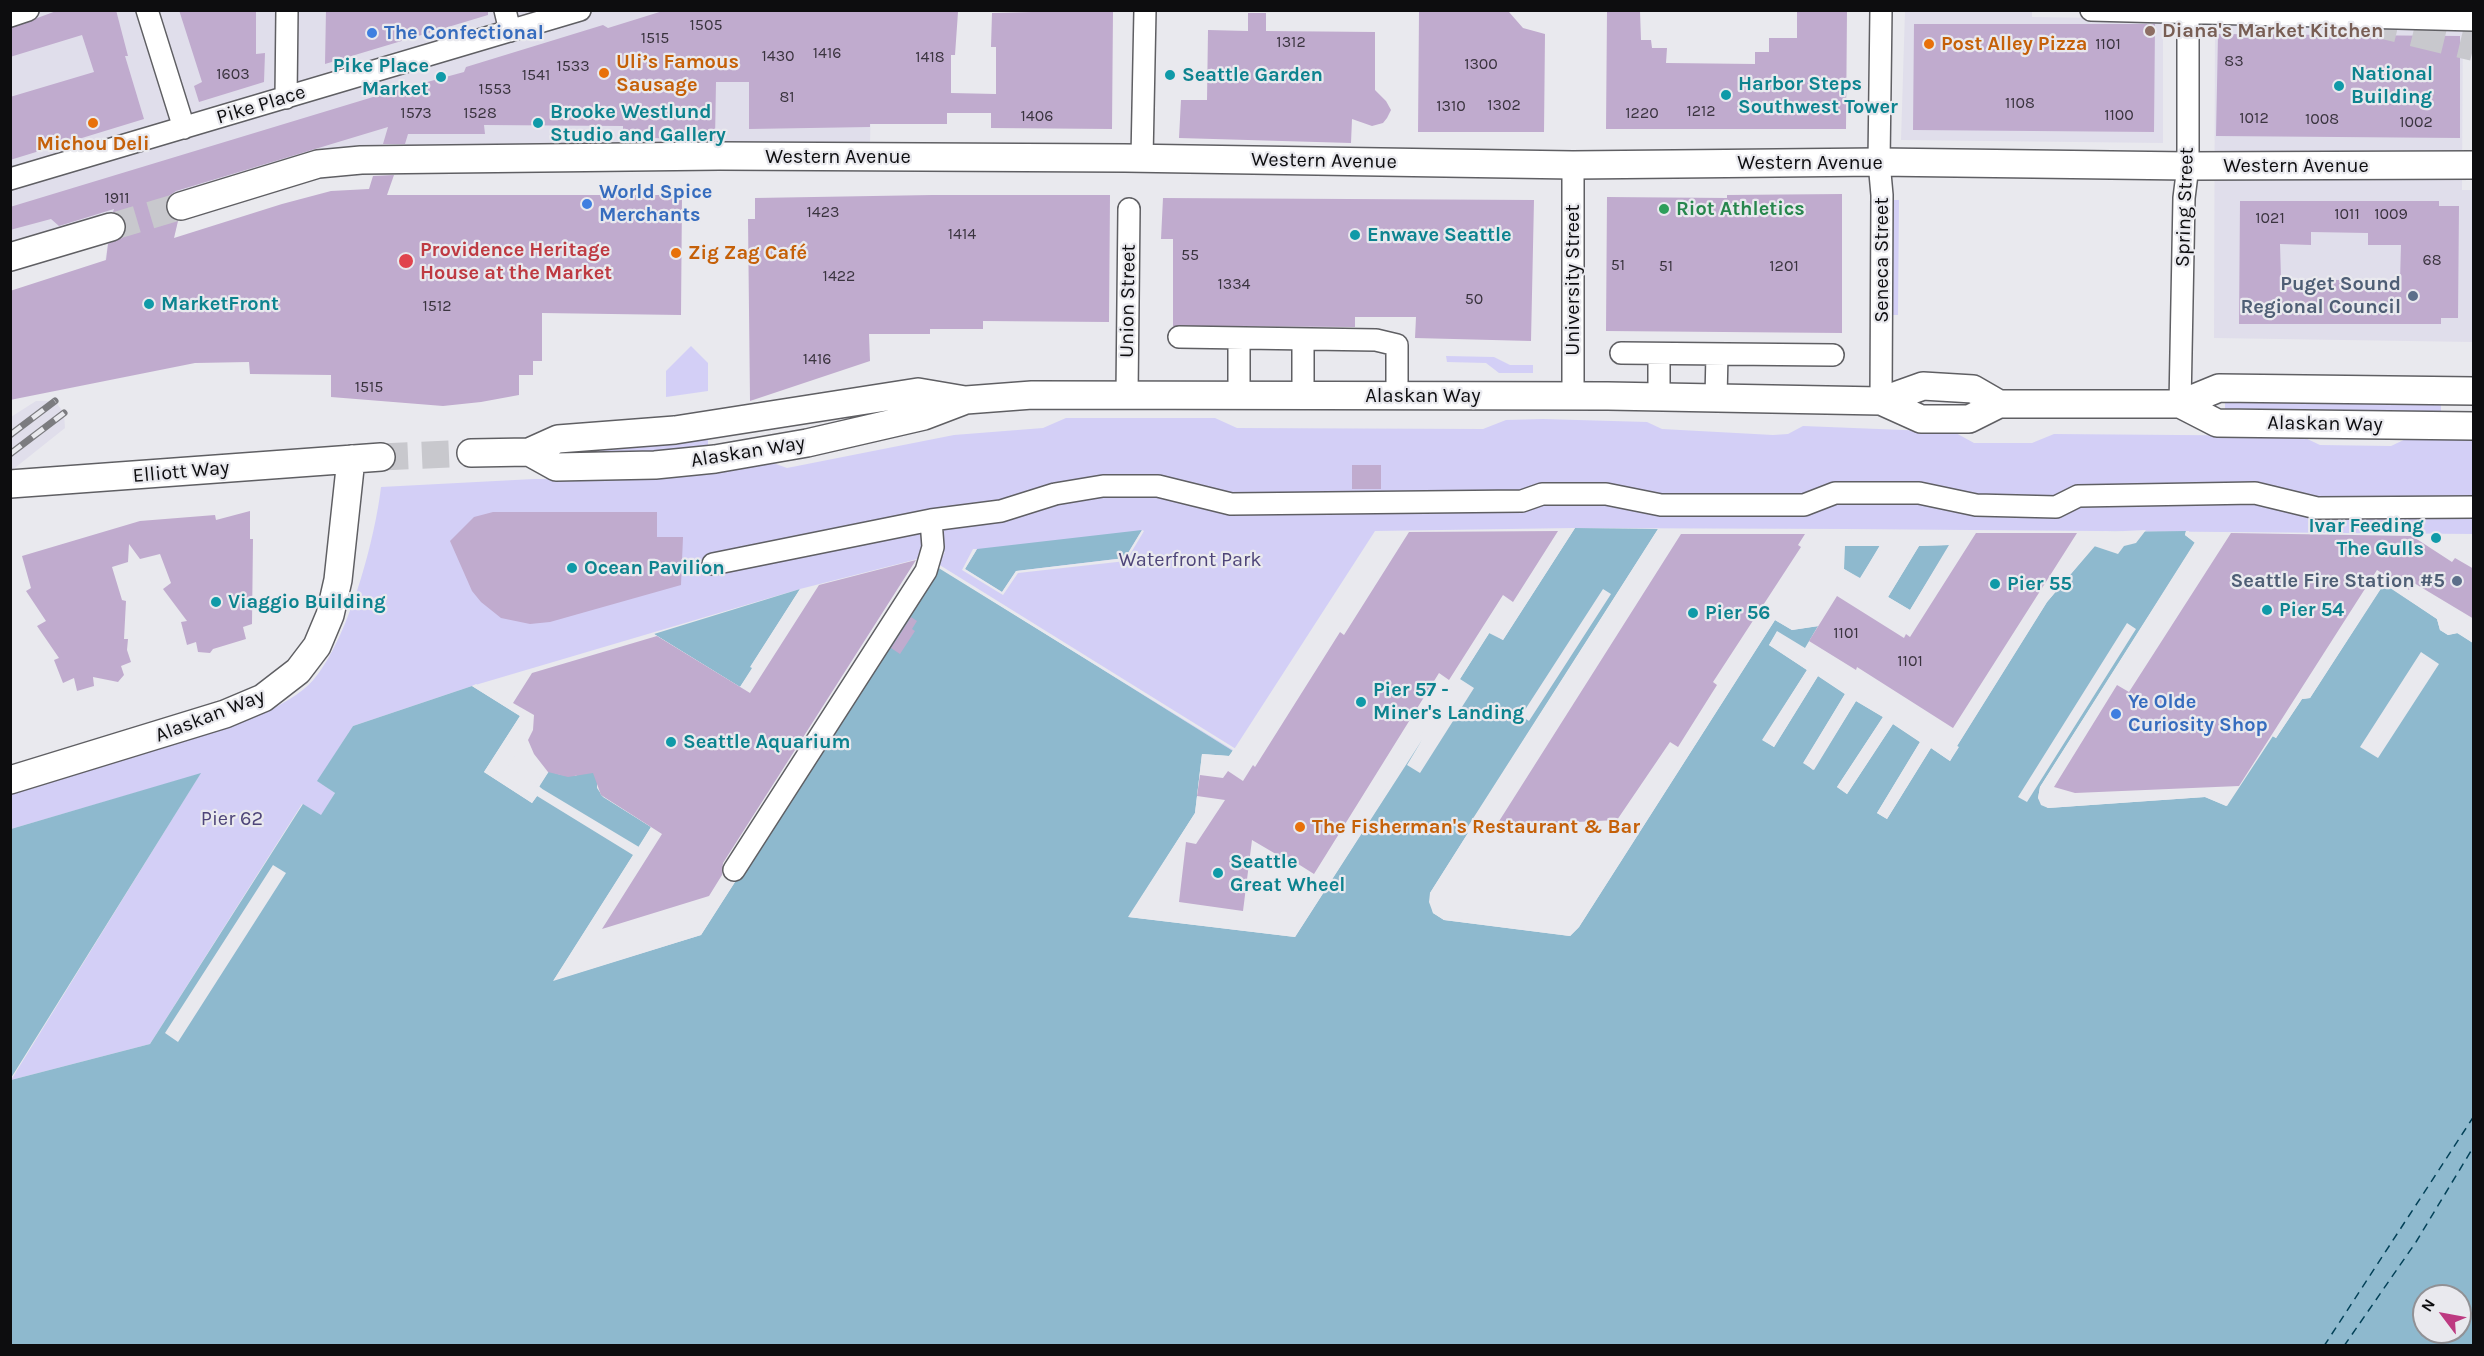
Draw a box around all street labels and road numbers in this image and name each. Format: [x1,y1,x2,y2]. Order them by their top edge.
street label: Pike Place [214,80,308,130]
street label: Western Avenue [765,145,911,169]
street label: Spring Street [2171,147,2199,267]
street label: Western Avenue [1251,148,1397,174]
street label: Western Avenue [1737,151,1883,175]
street label: Western Avenue [2223,154,2369,178]
street label: Seneca Street [1870,197,1894,323]
street label: University Street [1561,204,1585,356]
street label: Union Street [1115,244,1141,358]
street label: Alaskan Way [1365,384,1481,408]
street label: Alaskan Way [2267,411,2383,437]
street label: Alaskan Way [689,431,807,473]
street label: Elliott Way [132,456,230,488]
street label: Alaskan Way [152,684,268,748]

